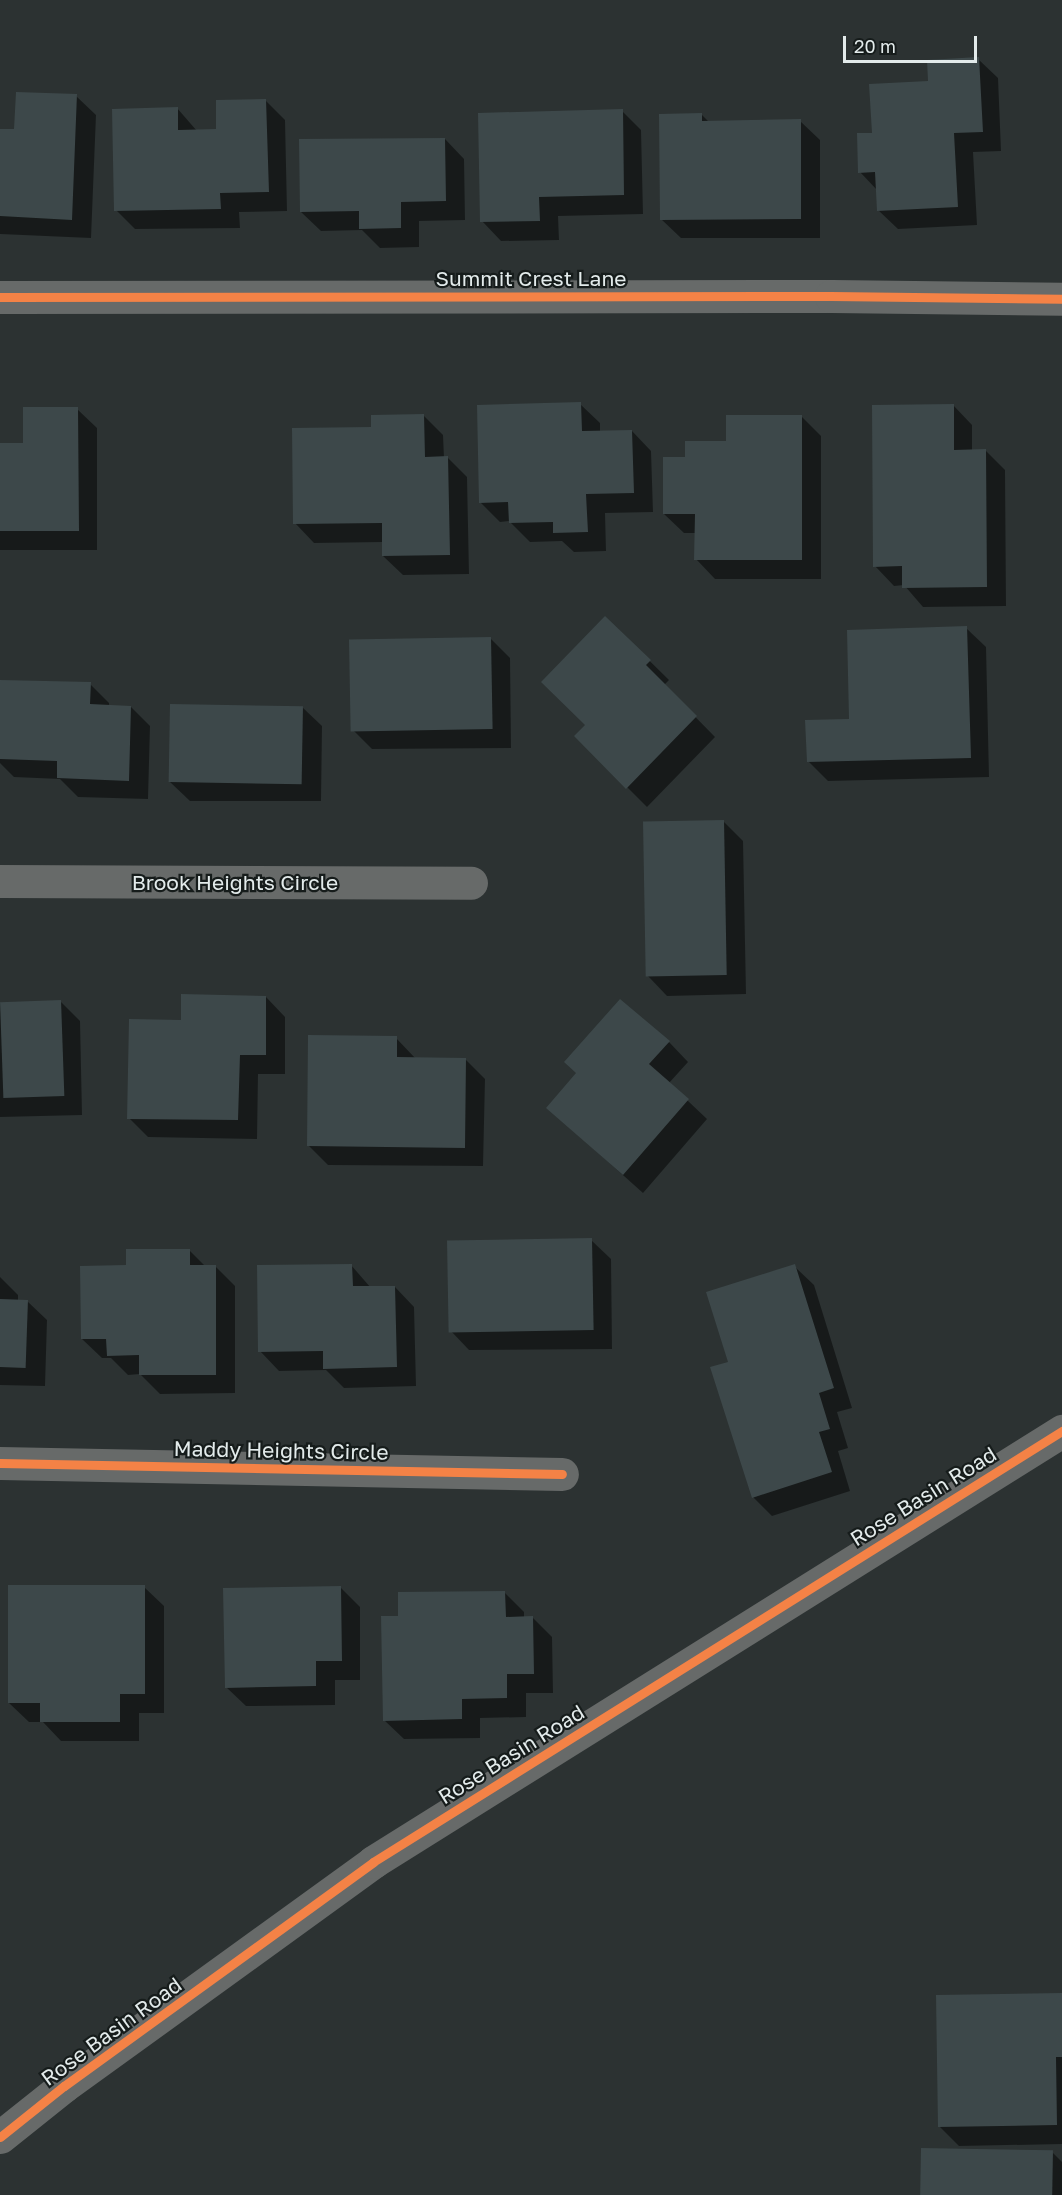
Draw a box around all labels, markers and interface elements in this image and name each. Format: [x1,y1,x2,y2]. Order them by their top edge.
scale bar [846,24,980,62]
text: 20 m [854,35,896,57]
street label: Summit Crest Lane [436,265,626,291]
street label: Brook Heights Circle [132,869,338,895]
street label: Maddy Heights Circle [173,1436,389,1464]
street label: Rose Basin Road [845,1441,1001,1551]
street label: Rose Basin Road [433,1699,589,1809]
street label: Rose Basin Road [36,1972,186,2090]

